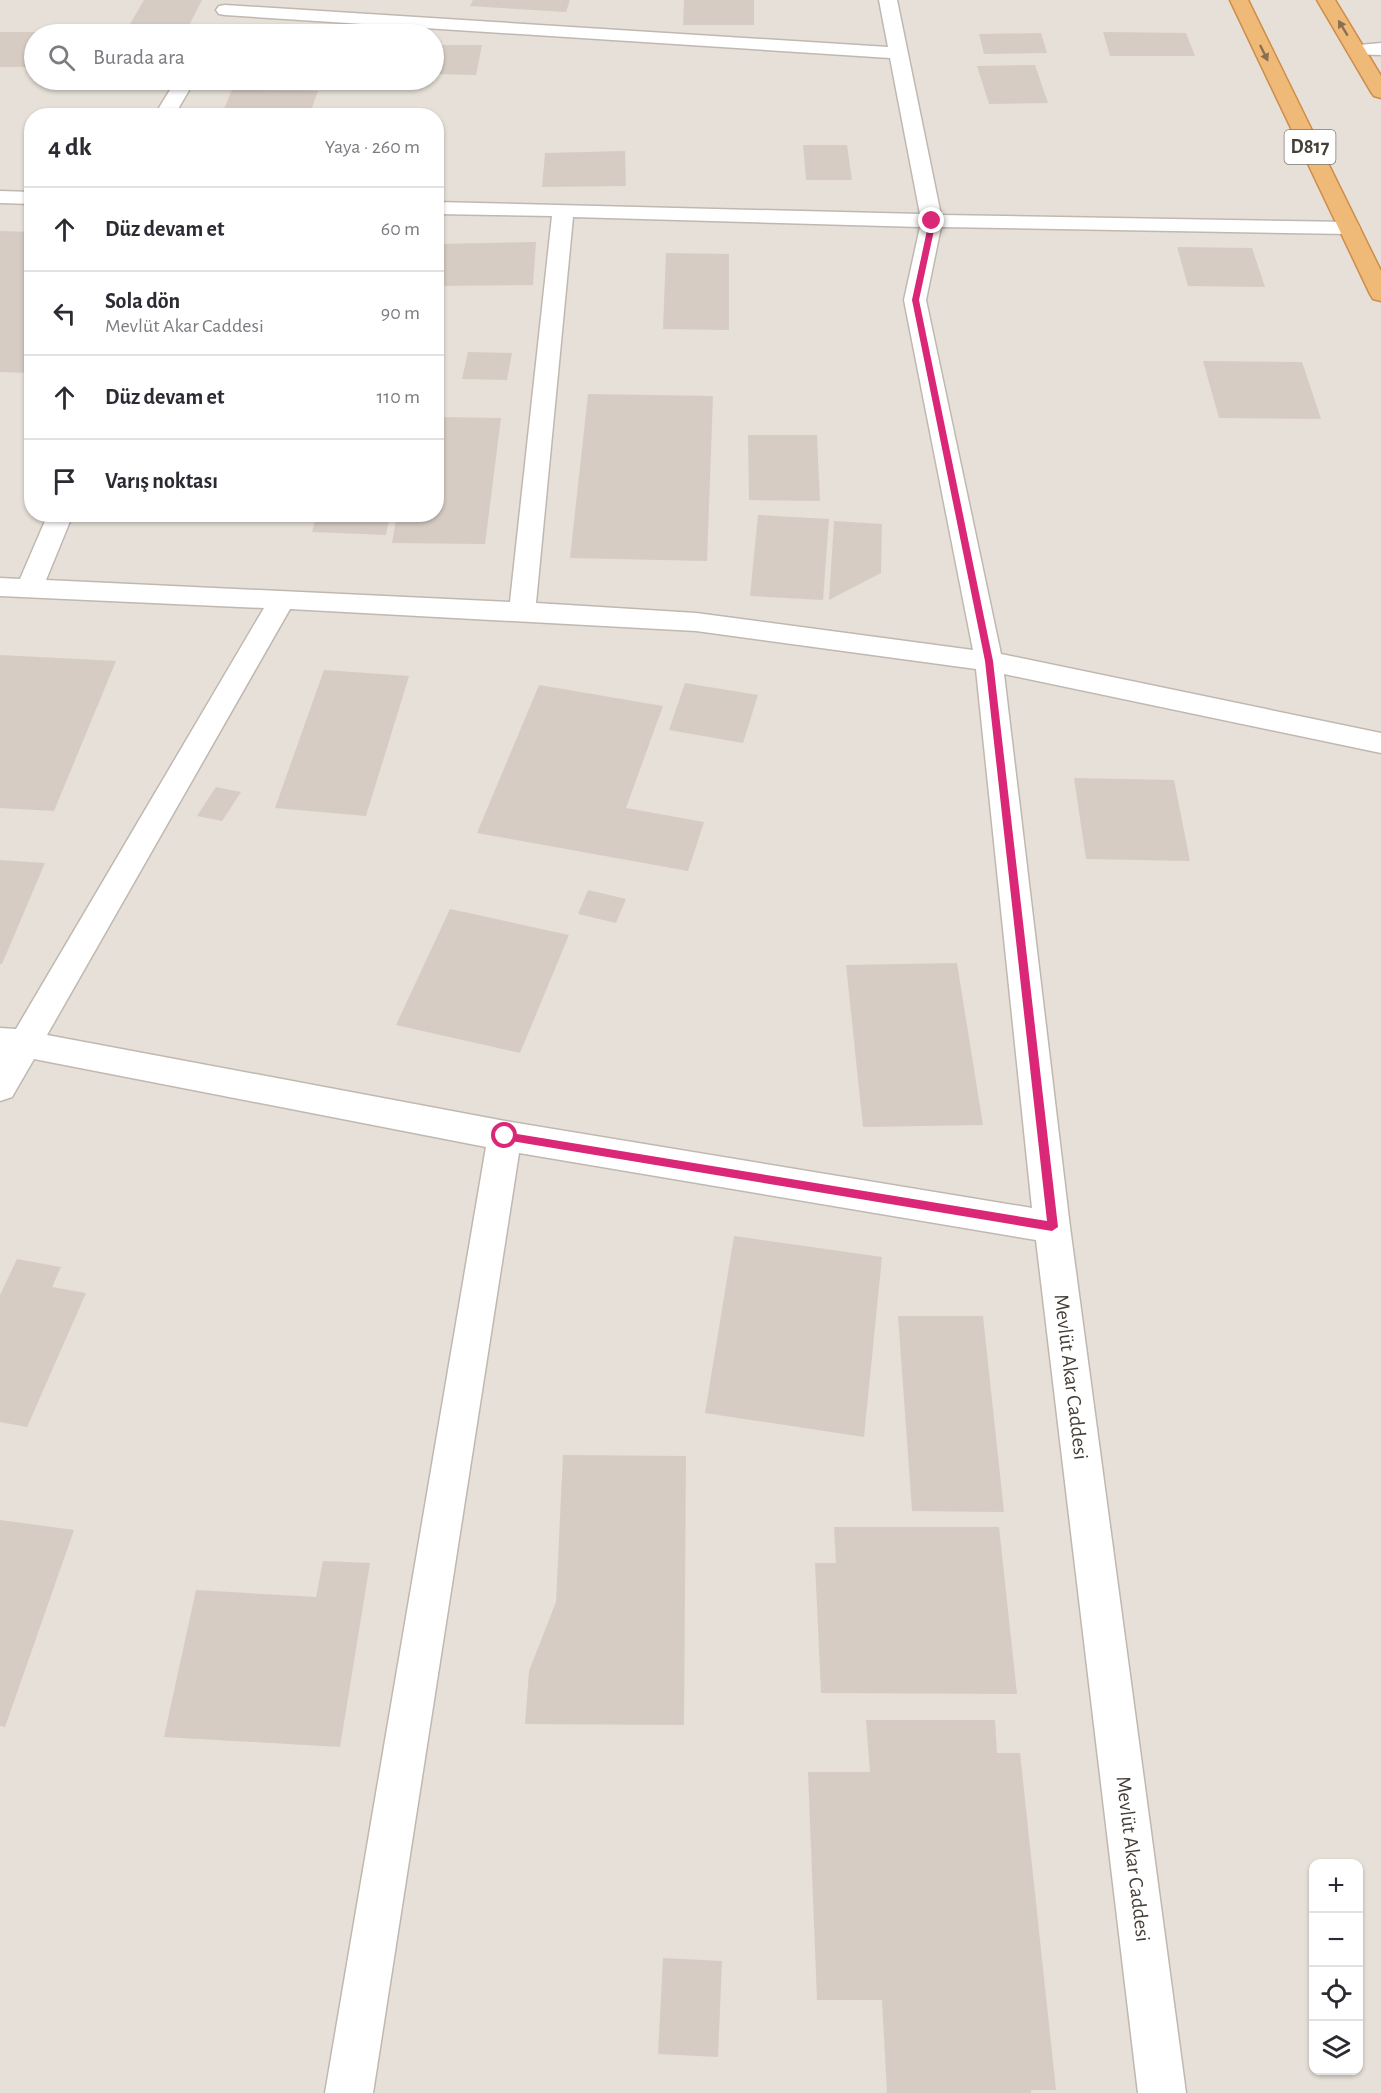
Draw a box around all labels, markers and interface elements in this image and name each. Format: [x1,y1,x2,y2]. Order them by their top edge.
one-way arrow [1338,19,1348,36]
search box [24,24,444,90]
icon: search [45,41,78,74]
one-way arrow [1260,44,1269,61]
text: Burada ara [93,46,185,68]
road number: D817 [1284,130,1336,164]
text: 4 dk [48,134,92,160]
text: Yaya · 260 m [325,137,420,157]
route end [918,207,944,233]
icon: ahead [48,213,81,246]
text: Düz devam et [105,218,224,240]
text: 60 m [381,219,420,239]
text: Sola dön [105,290,180,312]
icon: left [48,297,81,330]
text: 90 m [381,303,420,323]
text: Mevlüt Akar Caddesi [105,316,264,336]
icon: ahead [48,381,81,414]
text: Düz devam et [105,386,224,408]
text: 110 m [376,387,420,407]
icon: arrive [48,465,81,498]
text: Varış noktası [105,470,218,492]
route start [491,1122,517,1148]
street label: Mevlüt Akar Caddesi [1050,1293,1092,1461]
street label: Mevlüt Akar Caddesi [1112,1775,1154,1943]
map controls [1309,1859,1363,2075]
button: + [1309,1859,1363,1913]
button: − [1309,1913,1363,1967]
button: locate [1309,1967,1363,2021]
button: layers [1309,2021,1363,2075]

